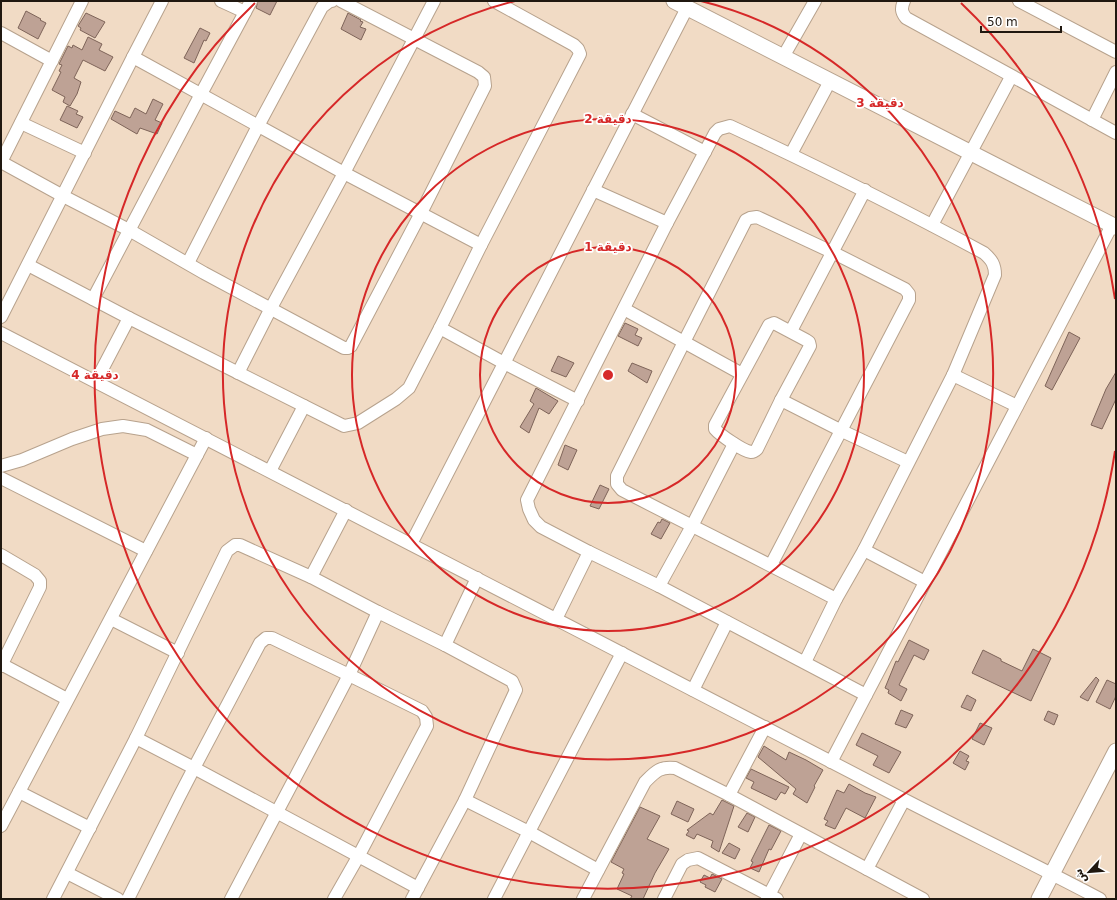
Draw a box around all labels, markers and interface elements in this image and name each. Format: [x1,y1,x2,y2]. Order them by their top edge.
scale bar [981,8,1061,34]
text: 50 m [987,15,1018,29]
text: 3 دقيقة [856,96,904,110]
text: 2 دقيقة [584,112,632,126]
text: 1 دقيقة [584,240,632,254]
text: 4 دقيقة [71,368,119,382]
centre of rings [601,368,615,382]
north arrow [1069,852,1109,892]
text: ش [1071,866,1090,886]

